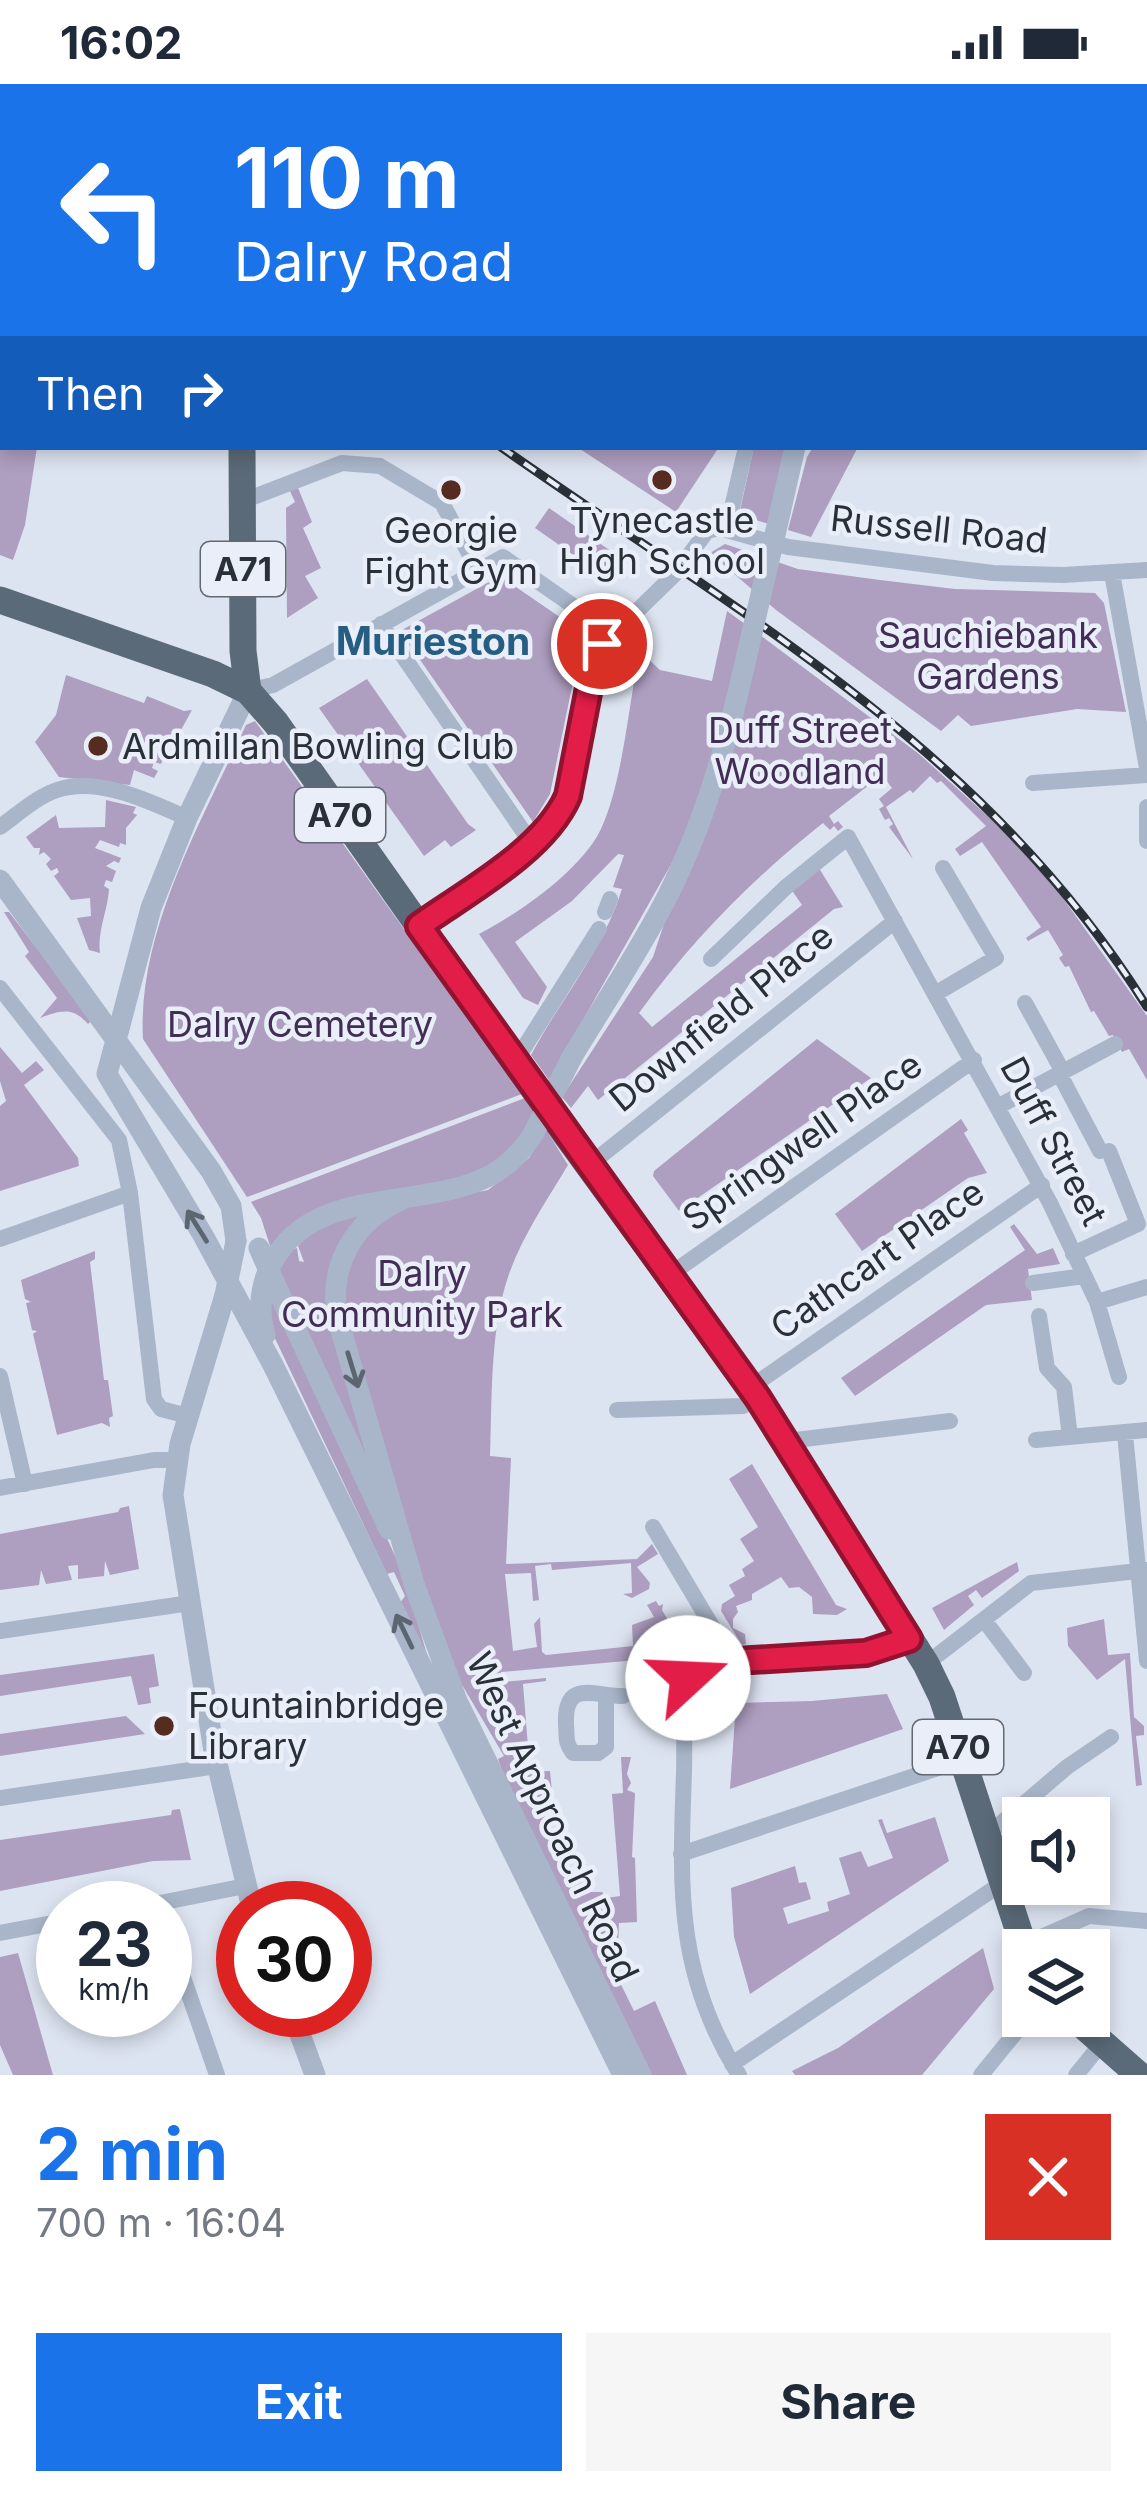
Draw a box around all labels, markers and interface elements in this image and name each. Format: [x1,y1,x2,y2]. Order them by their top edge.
text: 16:02 [60,15,182,70]
text: 110 m [234,127,460,228]
icon: left [36,132,192,288]
text: Dalry Road [234,229,513,294]
icon: right [168,360,234,426]
text: Then [36,366,144,421]
marker: Tynecastle High School [649,467,675,493]
marker: Georgie Fight Gym [438,477,464,503]
street label: Russell Road [828,496,1050,562]
place label: Tynecastle High School [559,498,765,583]
place label: Georgie Fight Gym [364,508,538,593]
road number: A71 [201,542,285,596]
pin [551,593,653,695]
icon: arrive [569,611,635,677]
park label: Sauchiebank Gardens [878,613,1098,698]
district label: Murieston [336,617,530,664]
park label: Duff Street Woodland [708,708,892,793]
place label: Ardmillan Bowling Club [122,724,514,768]
marker: Ardmillan Bowling Club [85,733,111,759]
road number: A70 [295,788,385,842]
street label: Downfield Place [600,913,842,1121]
park label: Dalry Cemetery [167,1002,433,1046]
street label: Springwell Place [674,1042,930,1240]
street label: Duff Street [991,1049,1117,1233]
street label: Cathcart Place [762,1169,992,1349]
one-way arrow [185,1209,209,1243]
park label: Dalry Community Park [281,1251,563,1336]
one-way arrow [343,1350,365,1388]
one-way arrow [392,1614,415,1649]
position arrow [625,1615,751,1741]
street label: West Approach Road [457,1645,649,1989]
place label: Fountainbridge Library [188,1683,444,1768]
marker: Fountainbridge Library [151,1713,177,1739]
road number: A70 [913,1720,1003,1774]
map controls [1002,1797,1110,2037]
button: sound [1002,1797,1110,1905]
speed limit sign: 30 [216,1881,372,2037]
text: 23 [76,1908,152,1980]
button: layers [1002,1929,1110,2037]
text: km/h [78,1971,150,2007]
text: 2 min [36,2110,228,2197]
button: close [985,2114,1111,2240]
text: 700 m · 16:04 [36,2199,286,2246]
button: Exit [36,2333,562,2471]
button: Share [586,2333,1111,2471]

